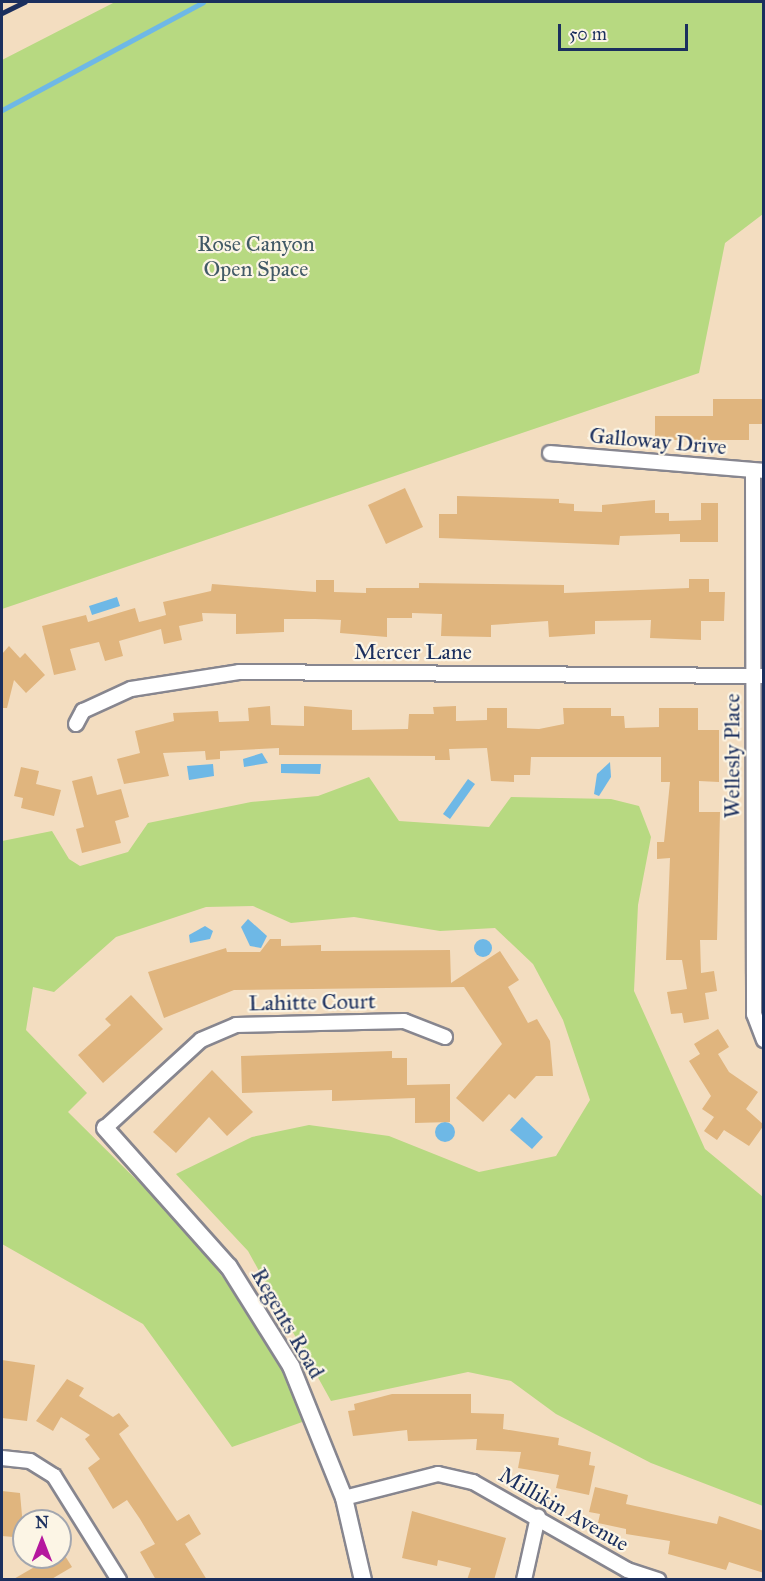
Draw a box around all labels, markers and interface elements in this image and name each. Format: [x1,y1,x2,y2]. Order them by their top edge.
scale bar [561,12,692,50]
text: 50 m [569,23,607,45]
park label: Rose Canyon Open Space [197,230,315,282]
street label: Galloway Drive [588,422,728,460]
street label: Mercer Lane [354,639,472,665]
street label: Wellesly Place [719,693,745,819]
street label: Lahitte Court [248,988,376,1016]
street label: Regents Road [246,1263,330,1383]
street label: Millikin Avenue [494,1461,634,1557]
north arrow [12,1509,72,1569]
text: N [35,1513,49,1532]

